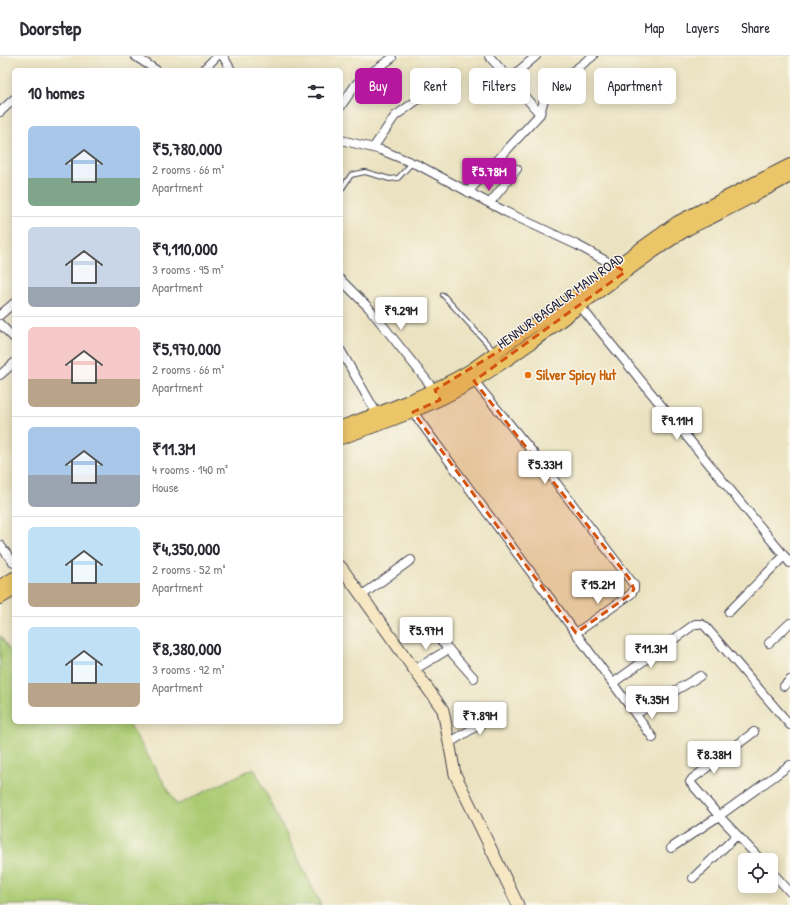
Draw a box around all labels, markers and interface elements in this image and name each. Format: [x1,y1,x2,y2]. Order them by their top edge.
text: Doorstep [20,15,81,41]
text: Map [644,18,664,37]
text: Layers [686,18,719,37]
text: Share [741,18,770,37]
chip: Buy [355,68,402,104]
chip: Rent [410,68,461,104]
chip: Filters [469,68,530,104]
chip: New [538,68,586,104]
chip: Apartment [594,68,676,104]
text: 10 homes [28,81,85,104]
icon: filters [305,81,327,103]
text: ₹5,780,000 [152,137,222,160]
icon: home [60,142,108,190]
pin: ₹5.78M [456,158,522,192]
text: 2 rooms · 66 m² [152,160,224,178]
text: ₹5.78M [471,162,507,180]
text: Apartment [152,178,203,196]
text: ₹9,110,000 [152,237,218,260]
icon: home [60,243,108,291]
street label: HENNUR BAGALUR MAIN ROAD [493,248,627,353]
text: 3 rooms · 95 m² [152,260,224,278]
text: Apartment [152,278,203,296]
pin: ₹9.29M [368,297,434,331]
text: ₹9.29M [384,301,418,319]
text: ₹5,970,000 [152,337,221,360]
icon: home [60,343,108,391]
text: 2 rooms · 66 m² [152,360,224,378]
place label: Silver Spicy Hut [536,365,617,386]
marker: Silver Spicy Hut [523,370,533,380]
text: Apartment [152,378,203,396]
pin: ₹9.11M [644,407,710,441]
text: ₹9.11M [661,411,693,429]
text: ₹11.3M [152,437,195,460]
icon: home [60,443,108,491]
pin: ₹5.33M [512,451,578,485]
text: ₹5.33M [527,455,563,473]
text: 4 rooms · 140 m² [152,460,228,478]
text: House [152,478,179,496]
text: ₹4,350,000 [152,537,220,560]
icon: home [60,543,108,591]
text: 2 rooms · 52 m² [152,560,225,578]
pin: ₹15.2M [565,571,631,605]
text: ₹15.2M [581,575,615,593]
text: Apartment [152,578,203,596]
pin: ₹5.97M [393,617,459,651]
text: ₹5.97M [409,621,443,639]
pin: ₹11.3M [618,635,684,669]
text: ₹8,380,000 [152,637,221,660]
text: ₹11.3M [634,639,668,657]
icon: home [60,643,108,691]
text: 3 rooms · 92 m² [152,660,224,678]
text: Apartment [152,678,203,696]
pin: ₹4.35M [619,686,685,720]
text: ₹4.35M [635,690,669,708]
pin: ₹7.89M [447,702,513,736]
text: ₹7.89M [463,706,497,724]
pin: ₹8.38M [681,741,747,775]
text: ₹8.38M [696,745,732,763]
map controls [738,853,778,893]
button: locate [738,853,778,893]

